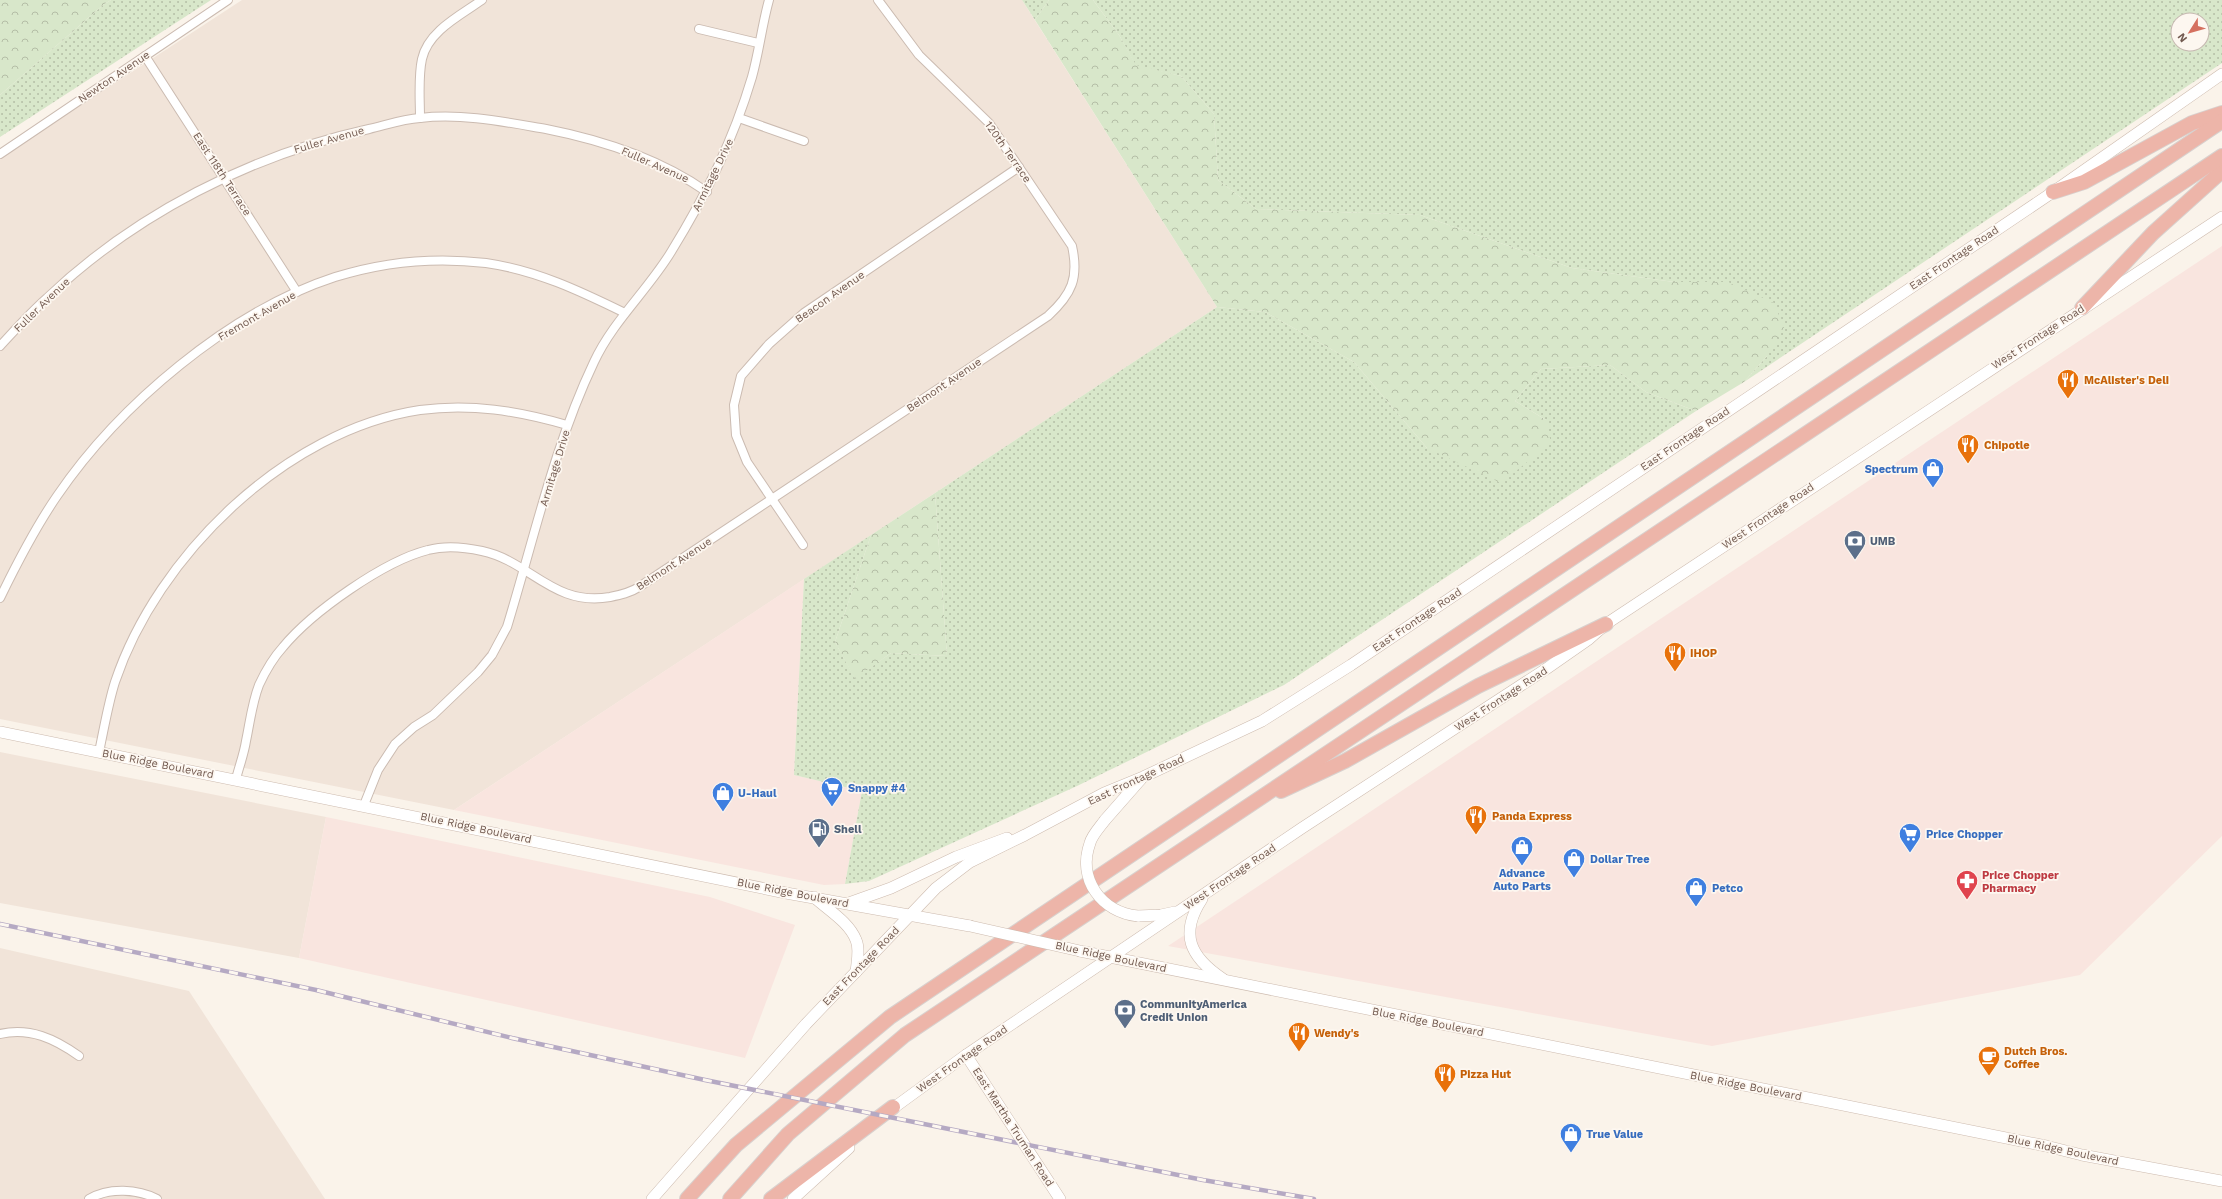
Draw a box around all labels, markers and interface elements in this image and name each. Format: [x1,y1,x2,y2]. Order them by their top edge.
north arrow [2170,12,2210,52]
text: N [2175,31,2190,45]
street label: Newton Avenue [76,48,152,106]
street label: 120th Terrace [982,119,1034,185]
street label: Fuller Avenue [292,124,366,156]
street label: East 118th Terrace [190,130,254,218]
street label: Armitage Drive [690,137,736,213]
street label: Fuller Avenue [619,144,691,186]
street label: East Frontage Road [1907,223,2001,293]
street label: Beacon Avenue [793,268,867,326]
street label: Fuller Avenue [11,275,73,335]
street label: Fremont Avenue [216,288,298,344]
street label: West Frontage Road [1989,302,2087,372]
street label: Belmont Avenue [904,355,984,415]
restaurant icon: McAlister's Deli [2055,367,2081,400]
place label: McAlister's Deli [2084,374,2169,387]
street label: East Frontage Road [1638,404,1732,474]
street label: Armitage Drive [537,428,573,508]
restaurant icon: Chipotle [1955,432,1981,465]
place label: Chipotle [1984,439,2030,452]
shop icon: Spectrum [1920,456,1946,489]
place label: Spectrum [1865,463,1918,476]
street label: West Frontage Road [1719,480,1817,552]
bank icon: UMB [1842,528,1868,561]
street label: Belmont Avenue [634,535,714,593]
place label: UMB [1870,535,1896,548]
street label: East Frontage Road [1370,585,1464,655]
restaurant icon: IHOP [1662,640,1688,673]
place label: IHOP [1690,647,1717,660]
street label: West Frontage Road [1452,664,1550,734]
street label: Blue Ridge Boulevard [101,747,215,781]
street label: East Frontage Road [1086,752,1186,808]
supermarket icon: Snappy #4 [819,775,845,808]
shop icon: U-Haul [710,780,736,813]
place label: Snappy #4 [848,782,906,795]
place label: U-Haul [738,787,777,800]
restaurant icon: Panda Express [1463,803,1489,836]
street label: Blue Ridge Boulevard [419,810,533,846]
place label: Panda Express [1492,810,1572,823]
fuel station icon: Shell [806,816,832,849]
supermarket icon: Price Chopper [1897,821,1923,854]
place label: Shell [834,823,862,836]
place label: Price Chopper [1926,828,2003,841]
shop icon: Advance Auto Parts [1509,834,1535,867]
street label: West Frontage Road [1181,841,1279,913]
shop icon: Dollar Tree [1561,846,1587,879]
place label: Dollar Tree [1590,853,1650,866]
place label: Advance Auto Parts [1493,867,1551,893]
pharmacy icon: Price Chopper Pharmacy [1954,868,1980,901]
place label: Price Chopper Pharmacy [1982,869,2059,895]
shop icon: Petco [1683,875,1709,908]
street label: Blue Ridge Boulevard [736,876,850,910]
place label: Petco [1712,882,1744,895]
street label: East Frontage Road [820,924,902,1008]
street label: Blue Ridge Boulevard [1054,939,1168,975]
bank icon: CommunityAmerica Credit Union [1112,997,1138,1030]
place label: CommunityAmerica Credit Union [1140,998,1247,1024]
street label: Blue Ridge Boulevard [1371,1005,1485,1039]
restaurant icon: Wendy's [1286,1020,1312,1053]
street label: West Frontage Road [914,1023,1010,1095]
place label: Wendy's [1314,1027,1359,1040]
cafe icon: Dutch Bros. Coffee [1976,1044,2002,1077]
place label: Dutch Bros. Coffee [2004,1045,2068,1071]
restaurant icon: Pizza Hut [1432,1061,1458,1094]
street label: East Martha Truman Road [970,1065,1056,1189]
place label: Pizza Hut [1460,1068,1511,1081]
street label: Blue Ridge Boulevard [1689,1069,1803,1103]
shop icon: True Value [1558,1121,1584,1154]
place label: True Value [1586,1128,1643,1141]
street label: Blue Ridge Boulevard [2006,1132,2120,1168]

